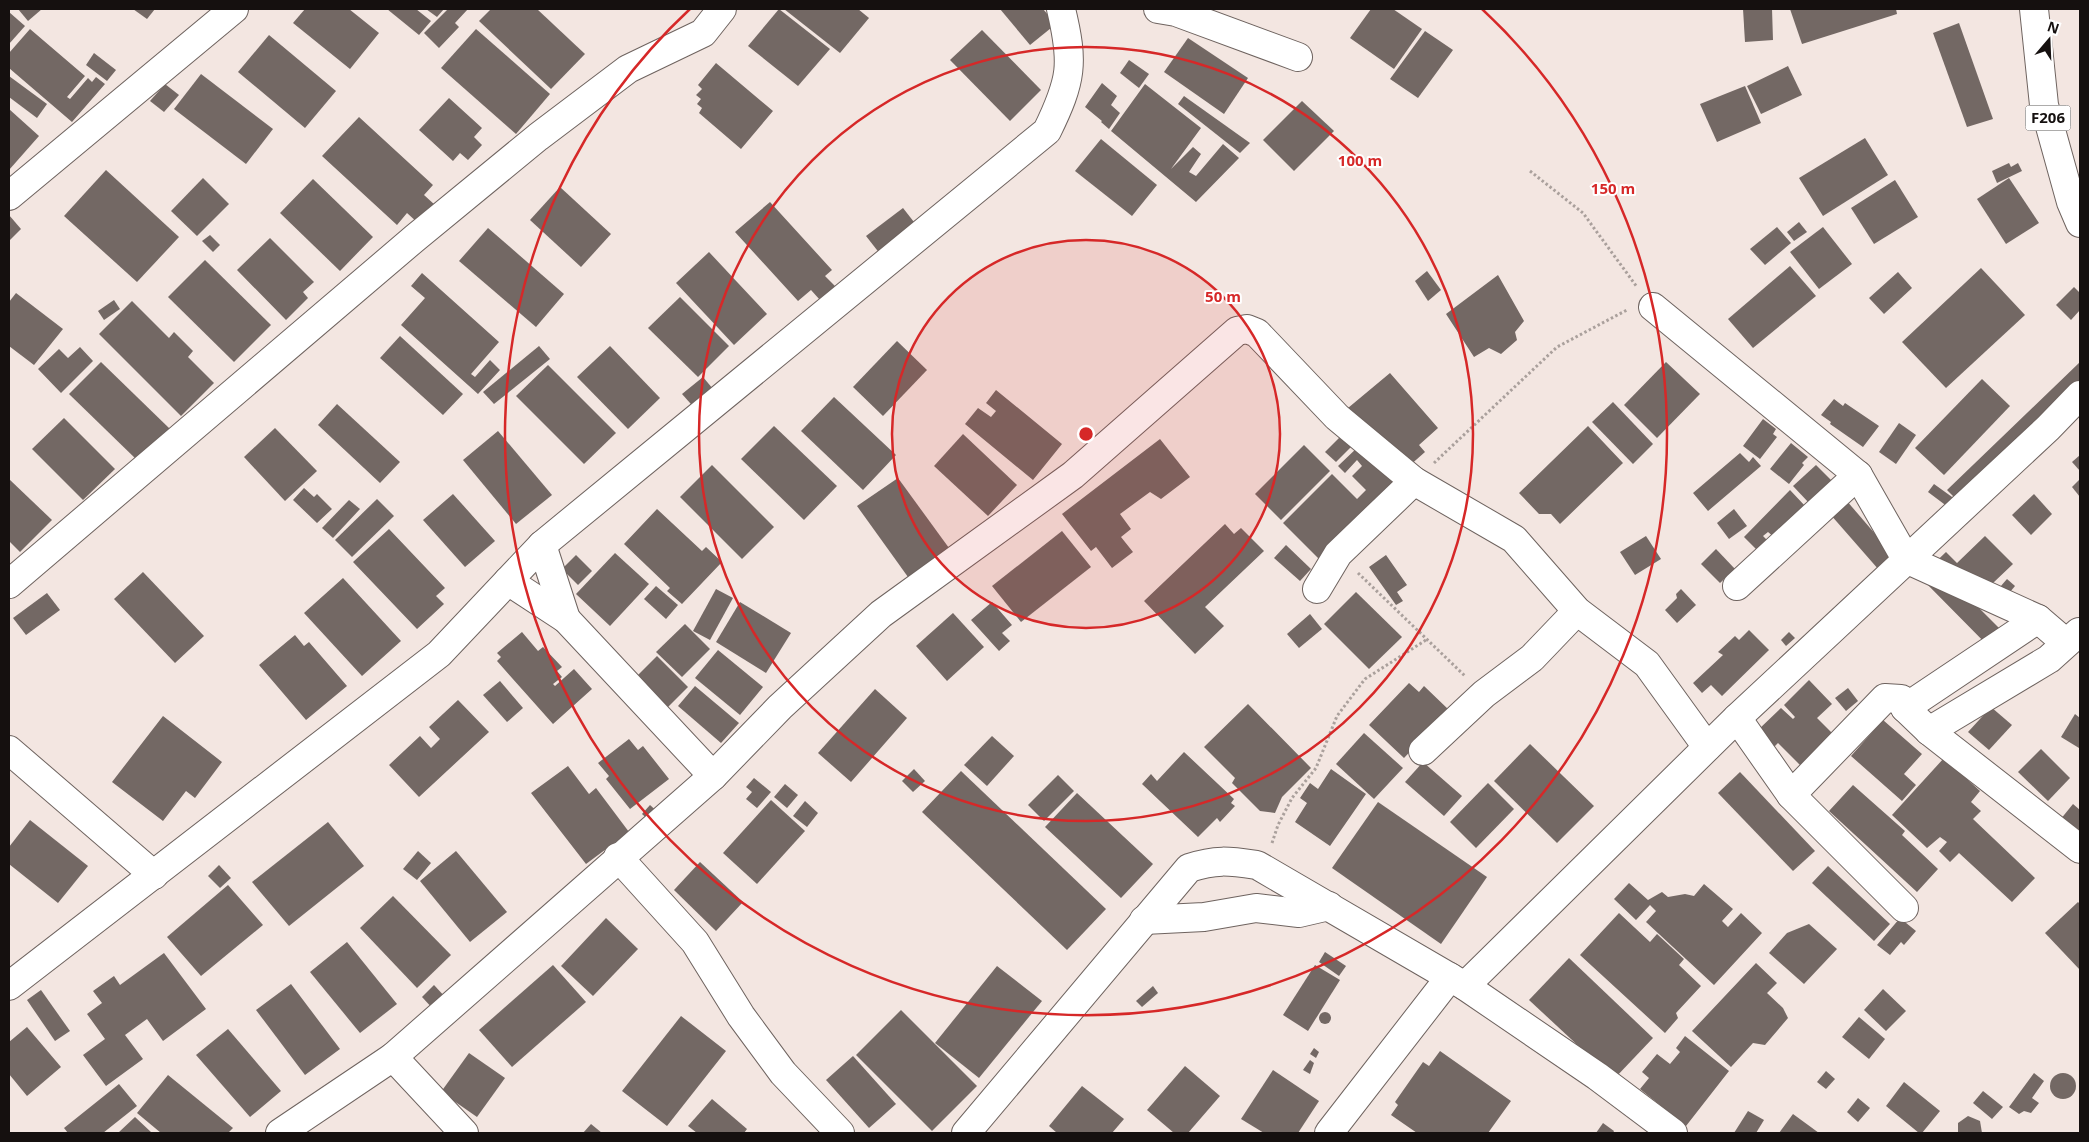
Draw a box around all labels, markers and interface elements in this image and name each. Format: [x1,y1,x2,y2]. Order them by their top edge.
north arrow [2024,15,2074,65]
text: N [2045,16,2062,38]
road number: F206 [2026,106,2070,130]
text: 100 m [1338,150,1382,170]
text: 150 m [1591,178,1635,198]
text: 50 m [1205,286,1241,306]
centre of rings [1077,425,1095,443]

